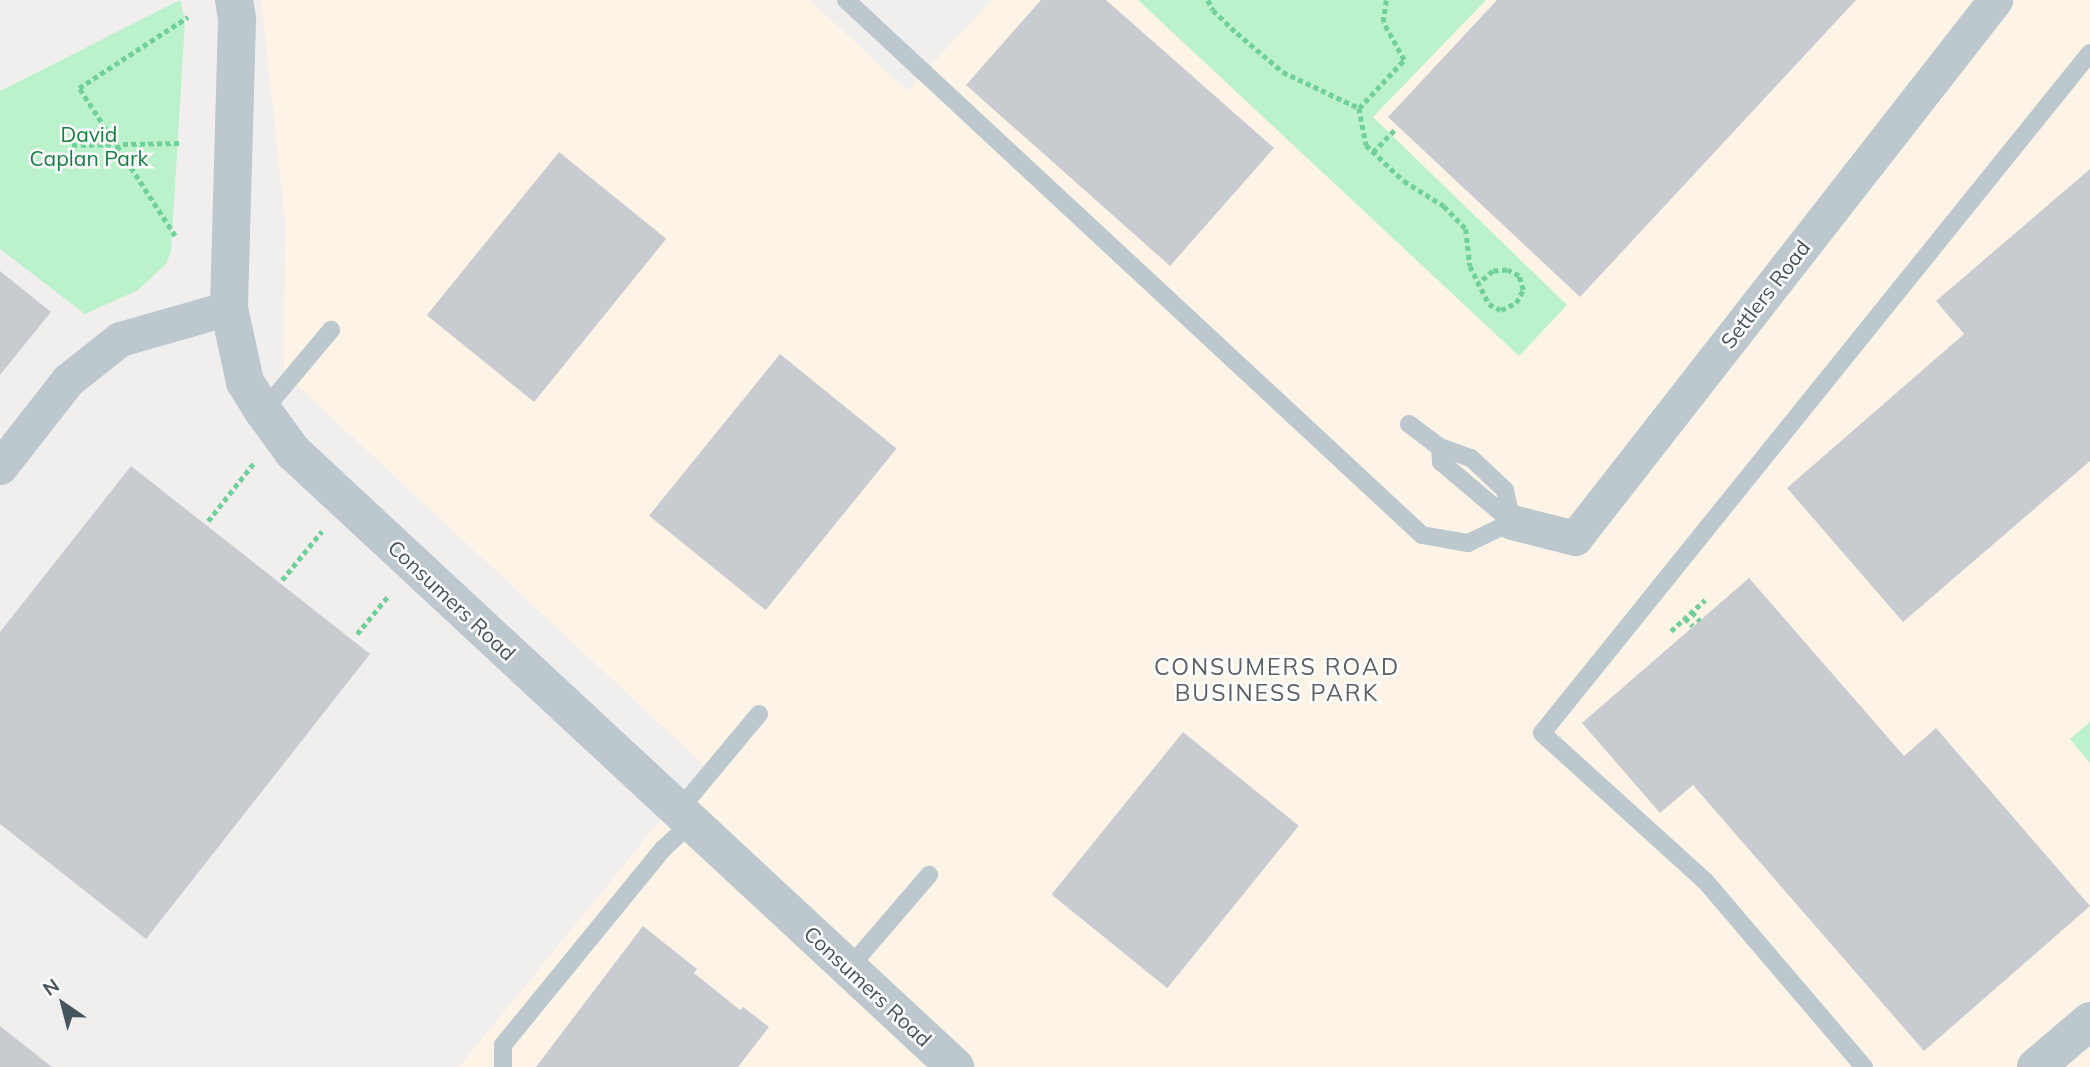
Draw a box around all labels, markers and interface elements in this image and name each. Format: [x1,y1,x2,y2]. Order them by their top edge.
park label: David Caplan Park [30,121,148,171]
street label: Settlers Road [1715,235,1815,353]
street label: Consumers Road [383,534,521,666]
district label: CONSUMERS ROAD BUSINESS PARK [1156,653,1398,707]
street label: Consumers Road [799,920,937,1052]
north arrow [28,969,98,1039]
text: N [38,973,64,1001]

